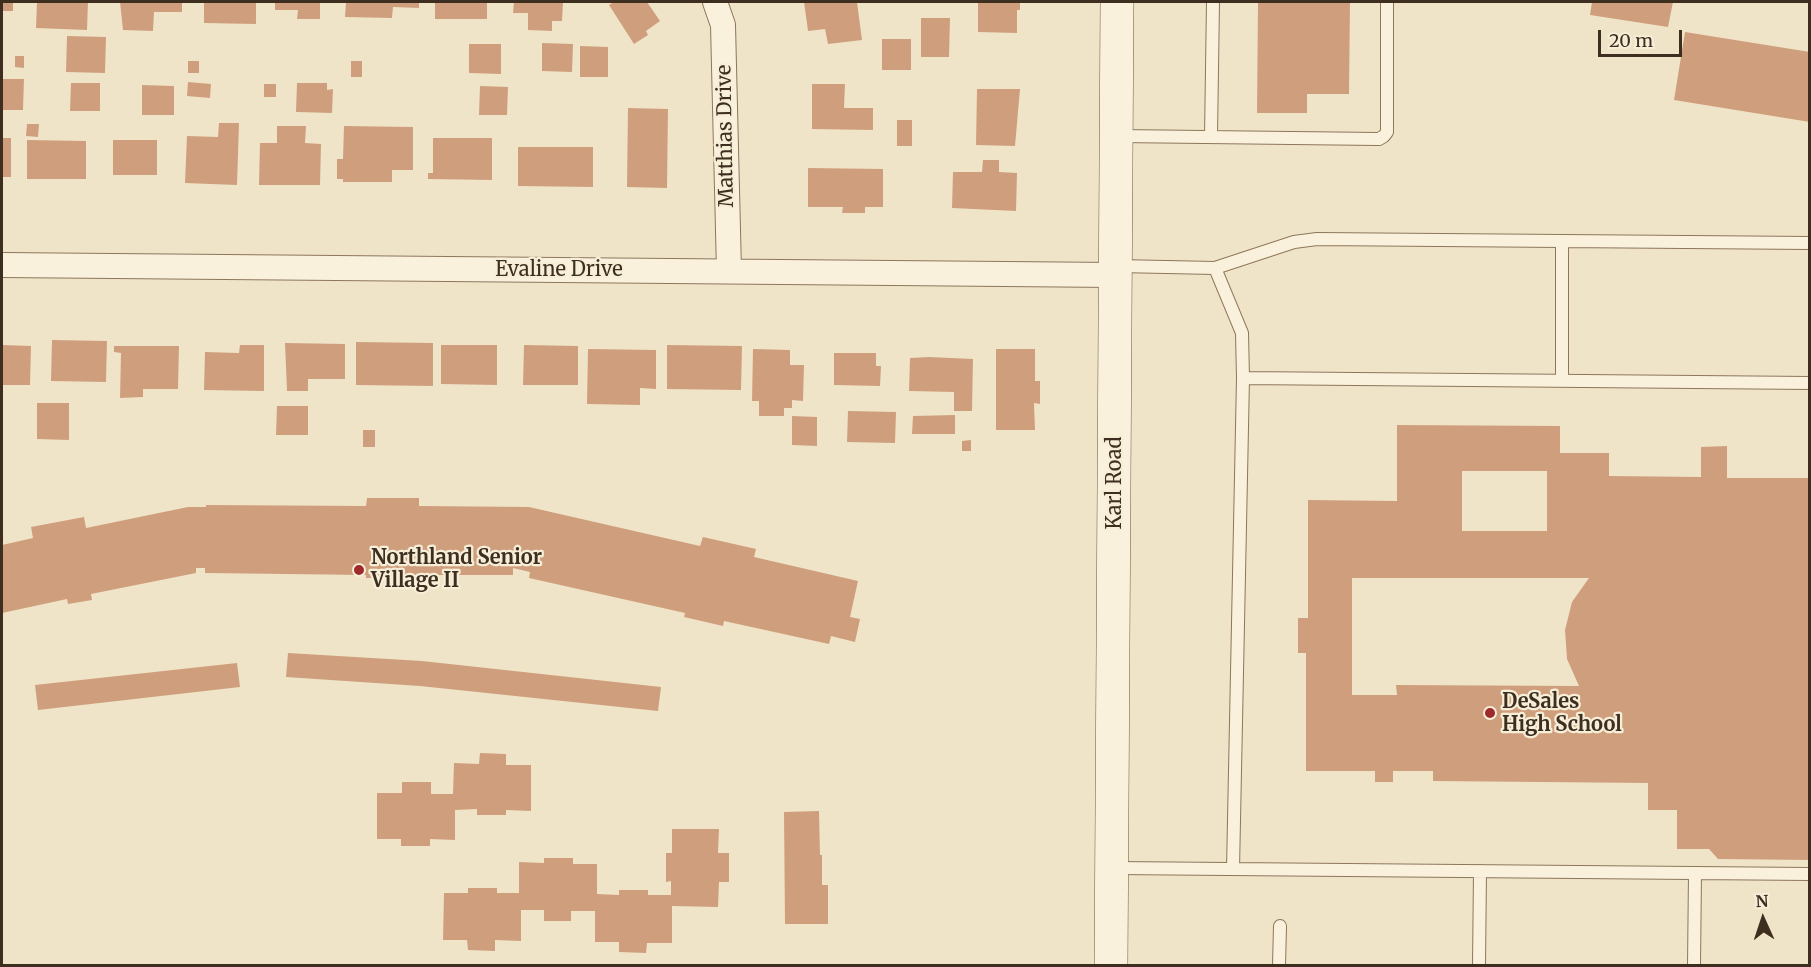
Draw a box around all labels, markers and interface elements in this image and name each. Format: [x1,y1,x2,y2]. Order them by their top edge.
scale bar [1601,18,1685,56]
text: 20 m [1609,29,1653,52]
street label: Matthias Drive [713,64,739,208]
street label: Evaline Drive [495,258,623,282]
street label: Karl Road [1103,436,1127,530]
place label: Northland Senior Village II [371,546,542,593]
marker: Northland Senior Village II [352,563,366,577]
place label: DeSales High School [1502,690,1622,737]
marker: DeSales High School [1483,706,1497,720]
north arrow [1733,889,1793,949]
text: N [1755,891,1769,911]

